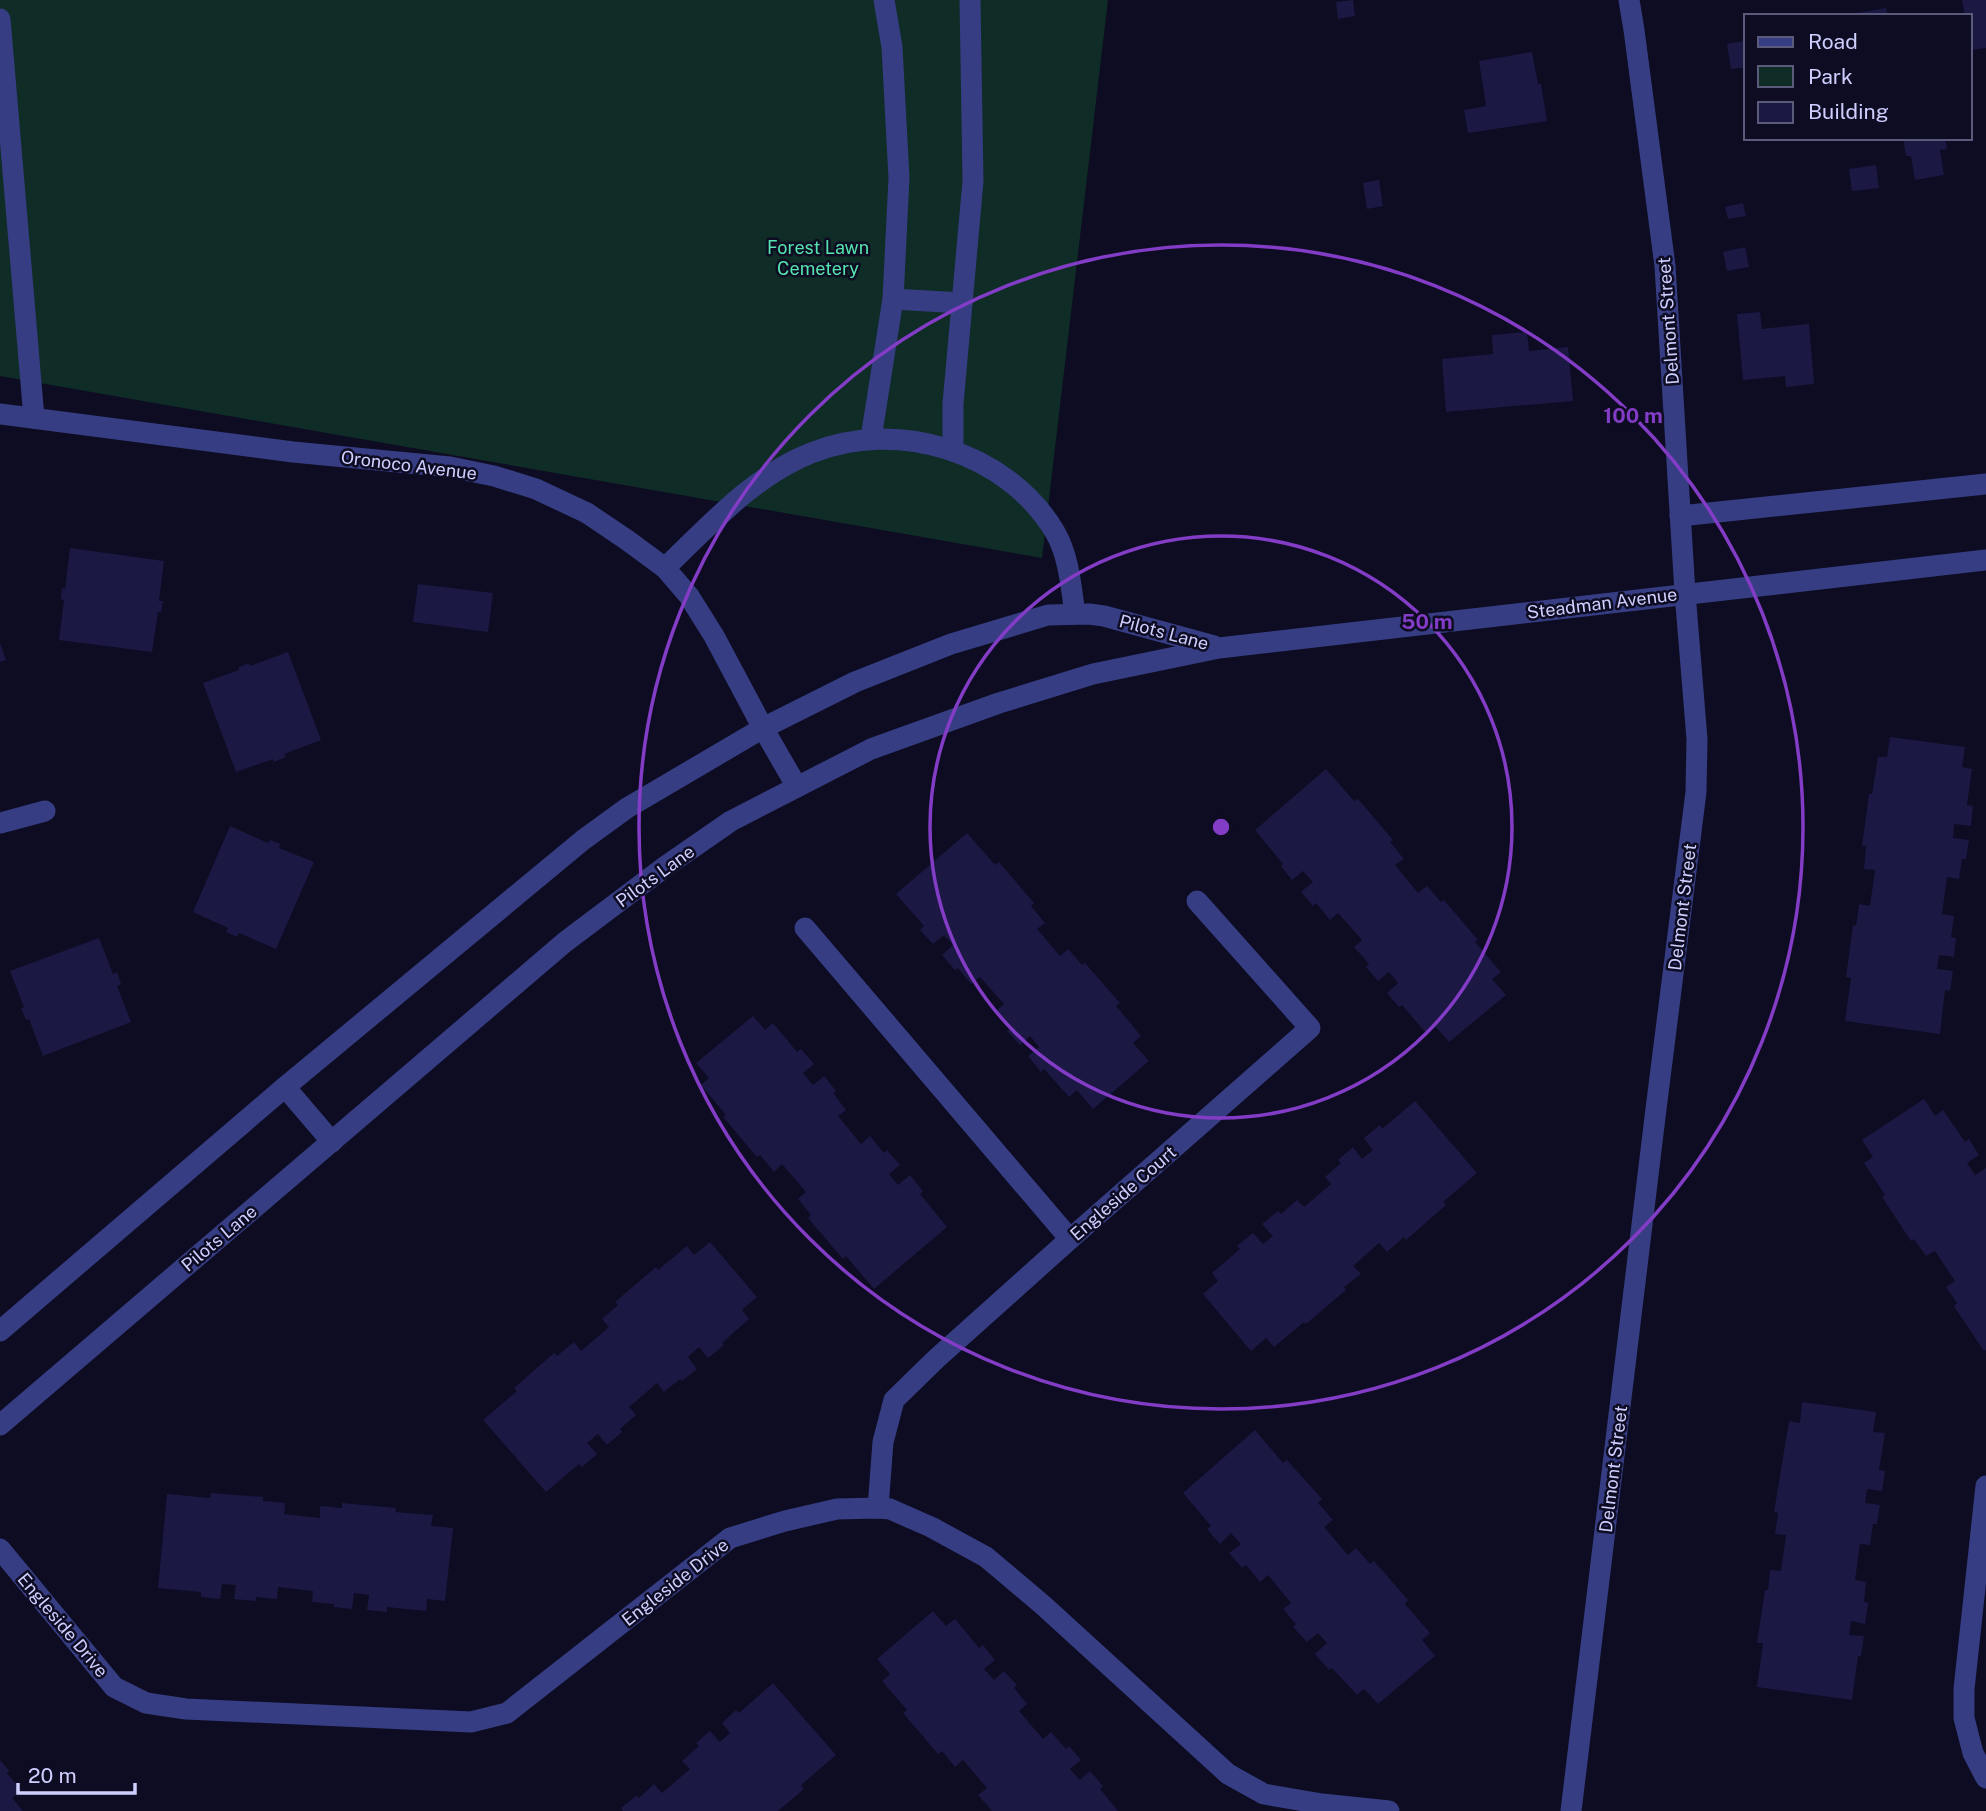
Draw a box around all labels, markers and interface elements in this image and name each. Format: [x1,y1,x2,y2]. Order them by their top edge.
legend [1744,14,1972,140]
text: Road [1808,29,1858,54]
text: Park [1808,64,1853,89]
text: Building [1808,99,1889,124]
park label: Forest Lawn Cemetery [767,237,869,279]
street label: Delmont Street [1653,257,1683,385]
text: 100 m [1603,403,1663,428]
street label: Oronoco Avenue [340,446,478,484]
street label: Steadman Avenue [1526,583,1678,623]
text: 50 m [1401,609,1453,634]
street label: Pilots Lane [1117,610,1211,654]
centre of rings [1209,815,1233,839]
street label: Pilots Lane [612,841,698,911]
street label: Delmont Street [1664,842,1700,972]
street label: Engleside Court [1066,1141,1180,1245]
street label: Pilots Lane [177,1200,261,1276]
street label: Delmont Street [1595,1404,1631,1534]
street label: Engleside Drive [618,1534,732,1630]
street label: Engleside Drive [13,1569,113,1681]
scale bar [18,1752,135,1796]
text: 20 m [28,1763,77,1788]

